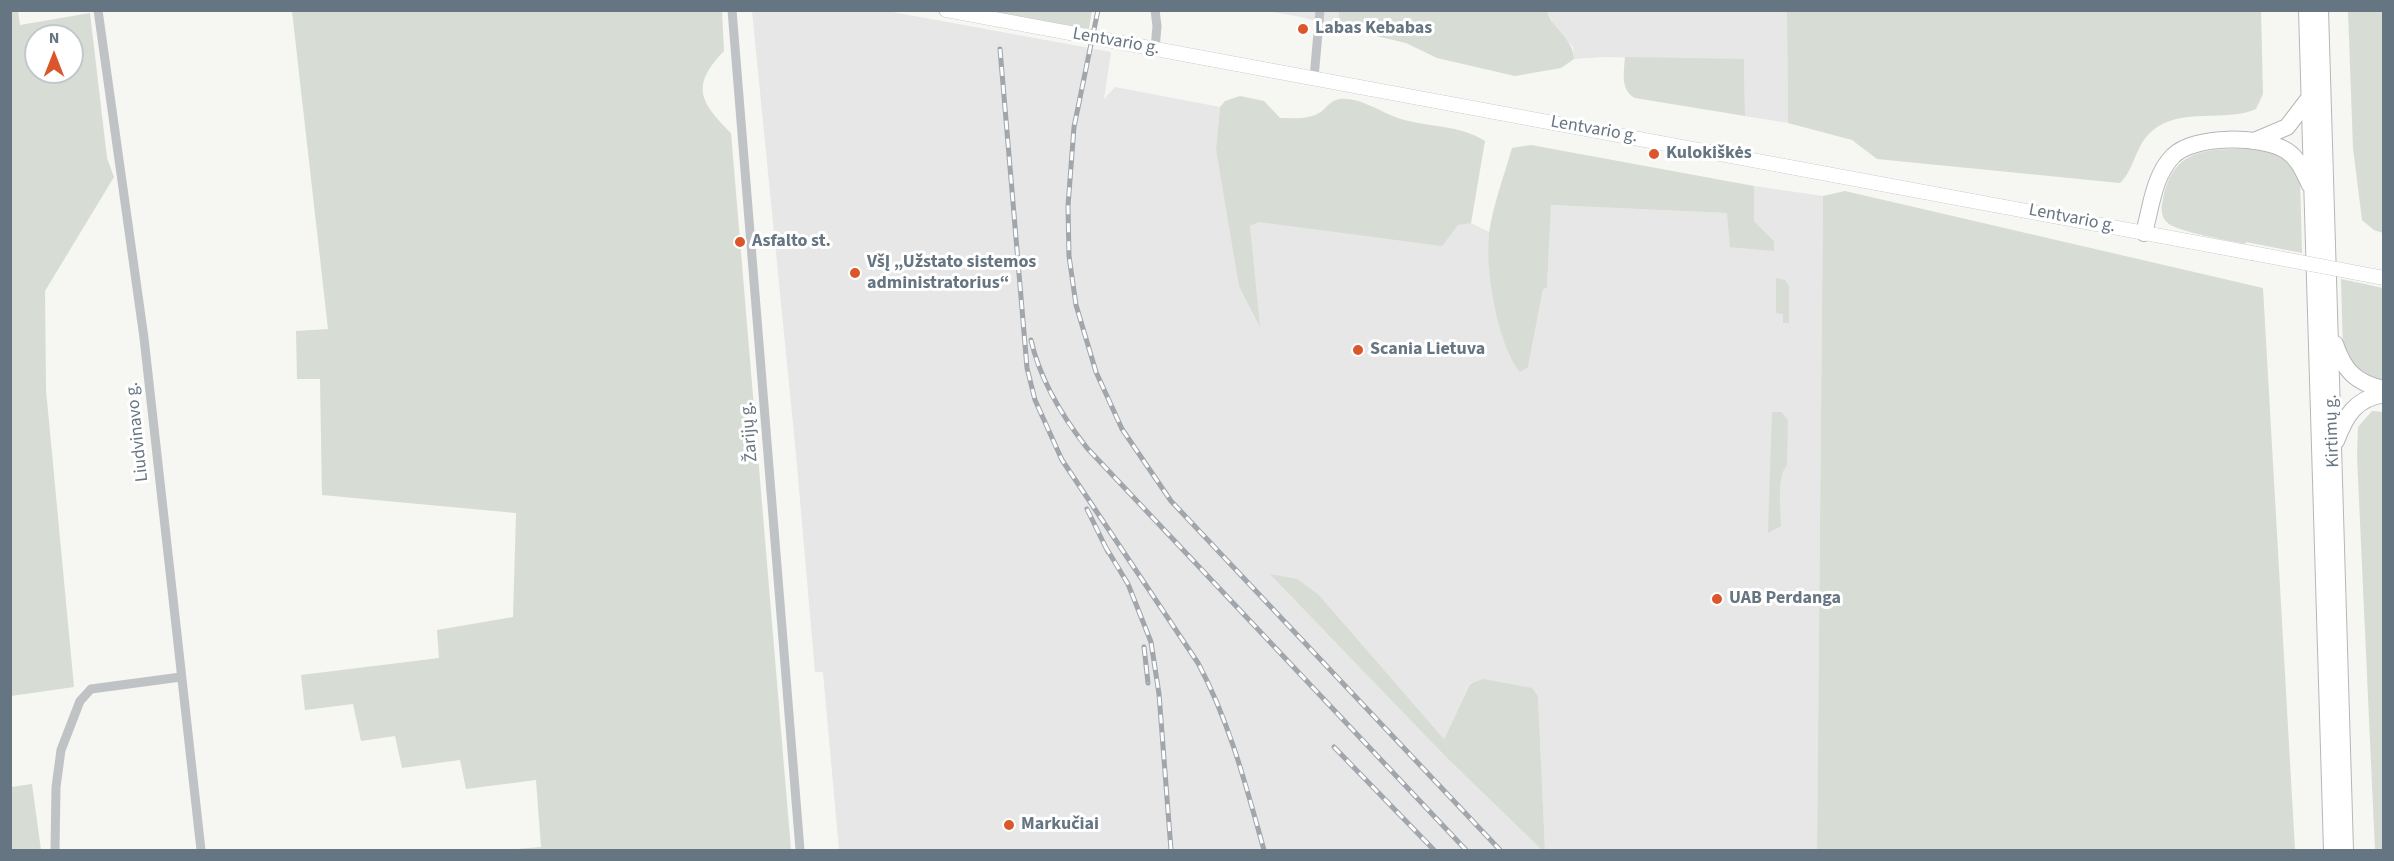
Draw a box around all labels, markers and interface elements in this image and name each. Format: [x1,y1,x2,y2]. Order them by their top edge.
place label: Labas Kebabas [1315,18,1432,40]
marker: Labas Kebabas [1296,22,1310,36]
north arrow [24,24,84,84]
street label: Lentvario g. [1071,24,1161,60]
text: N [49,27,59,49]
street label: Lentvario g. [1549,112,1639,148]
place label: Kulokiškės [1666,143,1752,165]
marker: Kulokiškės [1647,147,1661,161]
street label: Lentvario g. [2027,200,2117,238]
place label: Asfalto st. [752,231,831,253]
marker: Asfalto st. [733,235,747,249]
place label: VšĮ „Užstato sistemos administratorius“ [867,252,1036,294]
marker: VšĮ „Užstato sistemos administratorius“ [848,266,862,280]
place label: Scania Lietuva [1370,339,1485,361]
marker: Scania Lietuva [1351,343,1365,357]
street label: Liudvinavo g. [122,381,154,483]
street label: Kirtimų g. [2321,394,2345,468]
street label: Žarijų g. [737,401,763,463]
place label: UAB Perdanga [1729,588,1841,610]
marker: UAB Perdanga [1710,592,1724,606]
place label: Markučiai [1021,814,1099,836]
marker: Markučiai [1002,818,1016,832]

